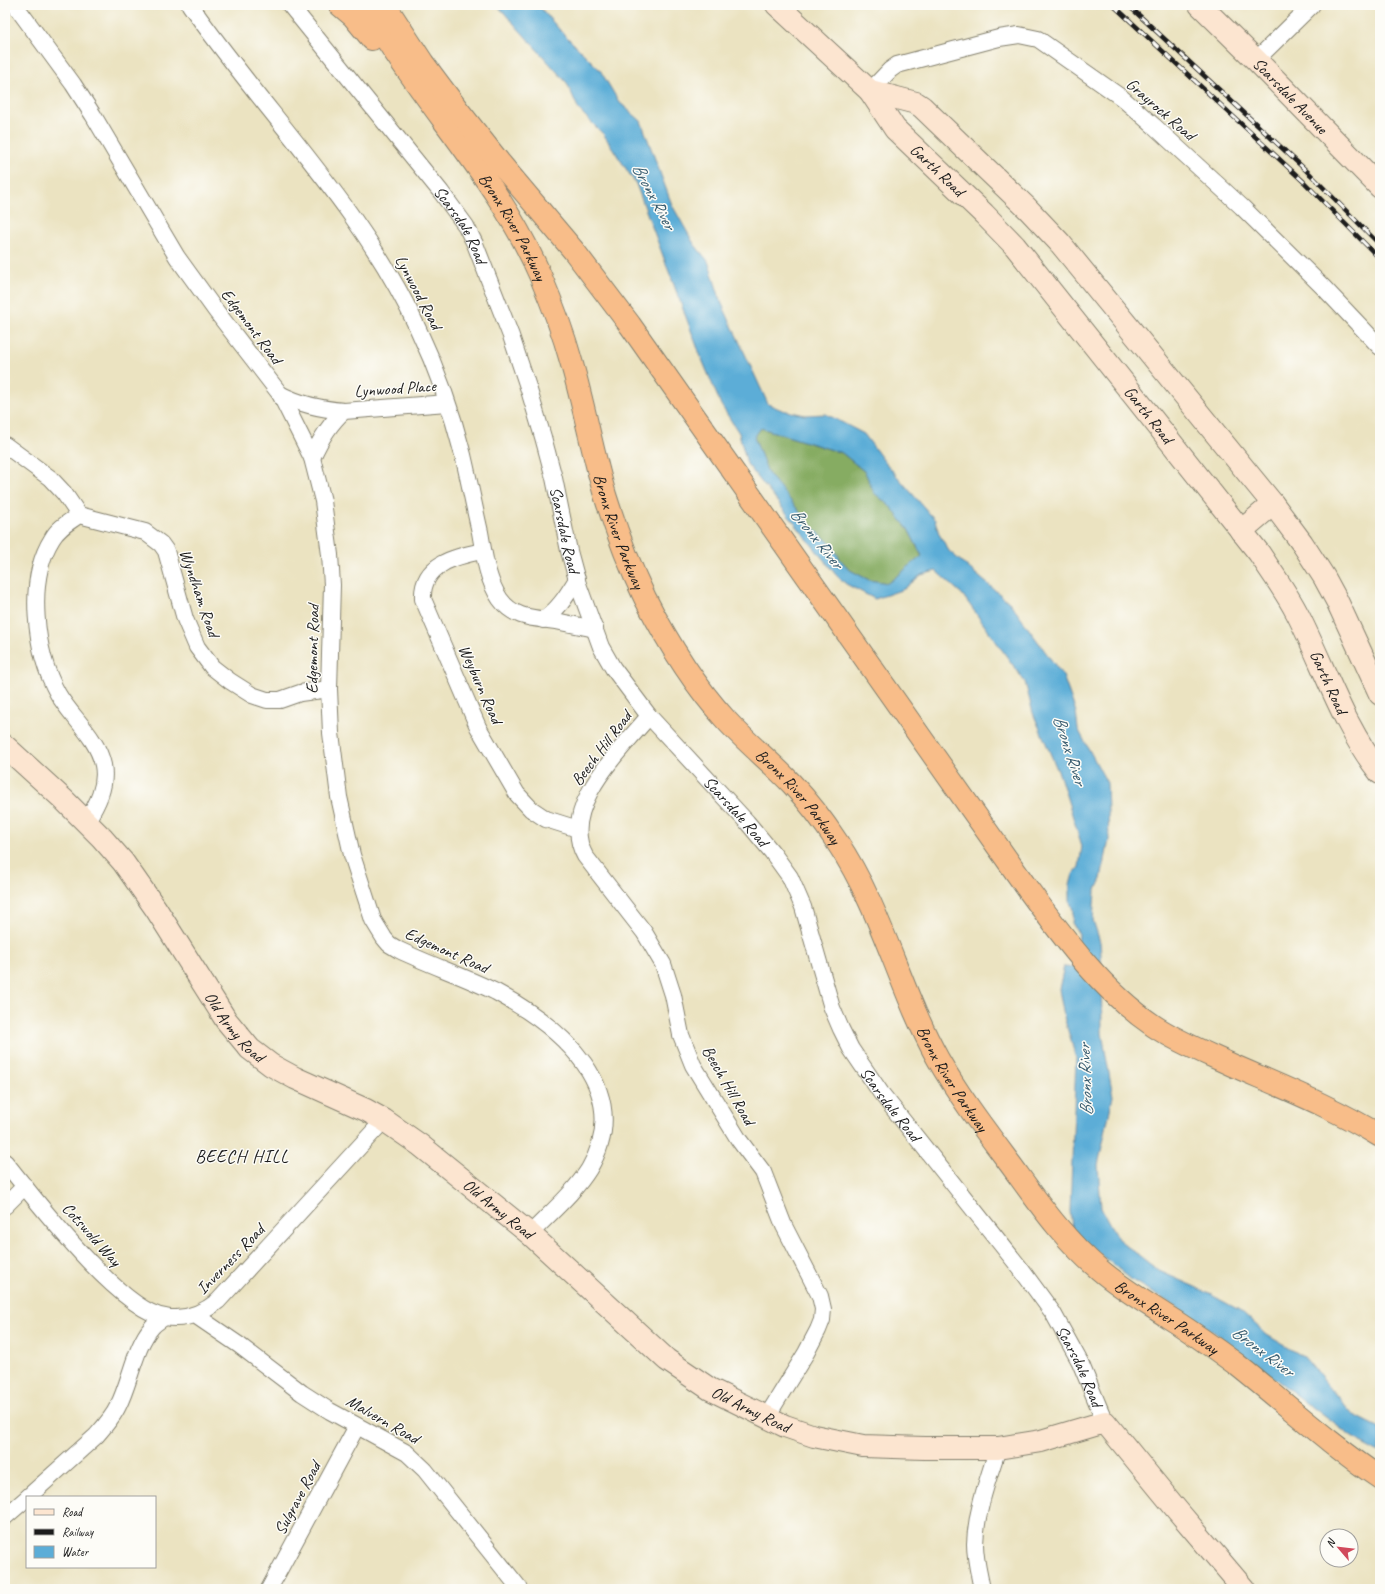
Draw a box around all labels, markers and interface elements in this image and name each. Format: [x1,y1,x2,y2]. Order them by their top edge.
street label: Scarsdale Avenue [1248,53,1333,139]
street label: Grayrock Road [1122,74,1201,147]
street label: Garth Road [906,139,971,202]
water label: Bronx River [628,159,682,235]
street label: Bronx River Parkway [474,169,552,285]
street label: Scarsdale Road [429,182,493,269]
street label: Lynwood Road [390,252,448,336]
street label: Edgemont Road [216,284,288,370]
street label: Lynwood Place [354,375,438,402]
street label: Garth Road [1119,382,1179,450]
street label: Bronx River Parkway [589,472,650,593]
street label: Scarsdale Road [545,485,585,578]
water label: Bronx River [786,503,850,575]
street label: Wyndham Road [175,547,225,642]
street label: Edgemont Road [301,602,324,694]
street label: Weyburn Road [454,641,509,730]
street label: Garth Road [1305,647,1353,720]
street label: Beech Hill Road [566,704,638,790]
water label: Bronx River [1048,713,1092,790]
street label: Bronx River Parkway [751,744,846,849]
street label: Scarsdale Road [699,772,775,853]
street label: Edgemont Road [402,923,494,979]
street label: Old Army Road [200,988,270,1069]
street label: Bronx River Parkway [912,1023,993,1137]
water label: Bronx River [1073,1041,1097,1116]
street label: Beech Hill Road [697,1042,761,1132]
street label: Scarsdale Road [855,1063,927,1148]
district label: BEECH HILL [195,1145,289,1167]
street label: Old Army Road [459,1174,540,1245]
street label: Cotswold Way [57,1198,127,1272]
street label: Inverness Road [192,1218,271,1299]
street label: Bronx River Parkway [1110,1275,1224,1360]
water label: Bronx River [1228,1321,1300,1383]
street label: Scarsdale Road [1051,1322,1108,1412]
street label: Old Army Road [708,1381,795,1439]
street label: Malvern Road [343,1390,426,1450]
street label: Sulgrave Road [269,1455,327,1538]
legend [26,1496,156,1568]
text: Road [62,1504,84,1520]
text: Railway [62,1524,94,1540]
north arrow [1319,1528,1359,1568]
text: N [1322,1535,1339,1550]
text: Water [62,1544,90,1560]

